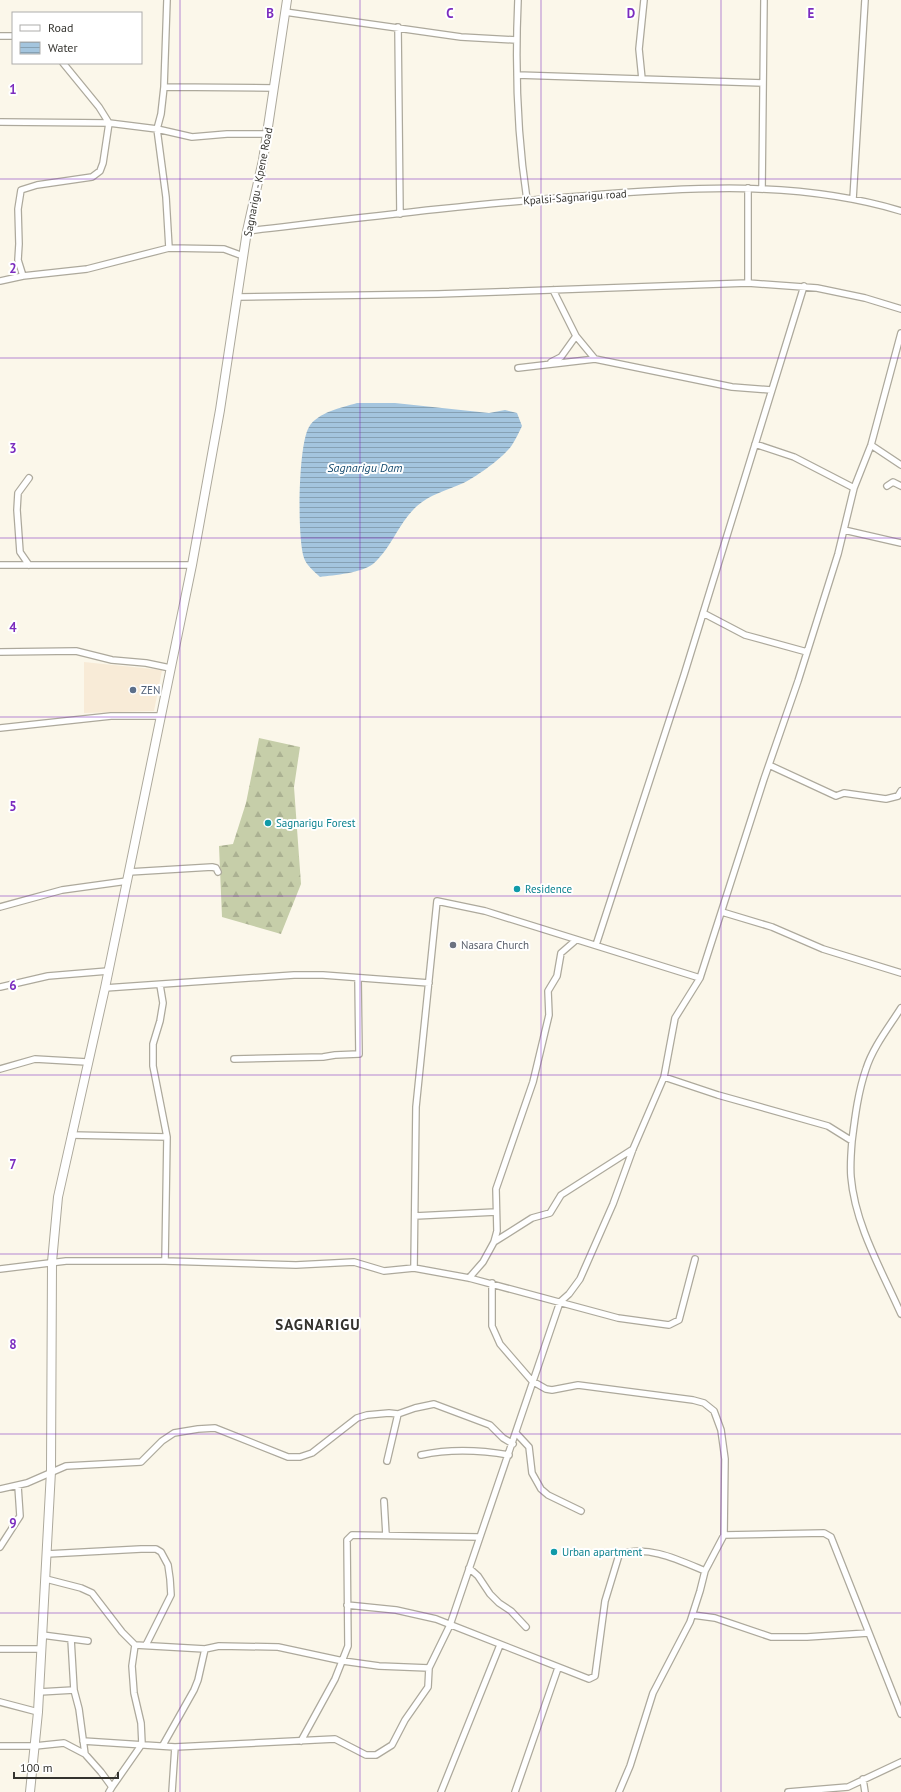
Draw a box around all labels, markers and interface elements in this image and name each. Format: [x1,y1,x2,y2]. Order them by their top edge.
text: B [266,5,274,22]
text: C [446,5,454,22]
text: D [627,5,635,22]
text: E [808,5,815,22]
legend [12,12,142,64]
text: Road [48,20,73,35]
text: Water [48,40,78,55]
text: 1 [9,81,17,98]
street label: Sagnarigu - Kpene Road [241,126,275,238]
street label: Kpalsi-Sagnarigu road [523,186,627,208]
text: 2 [9,260,17,277]
text: 3 [9,440,17,457]
water label: Sagnarigu Dam [328,460,402,475]
text: 4 [9,619,17,636]
place label: ZEN [141,683,160,697]
marker: ZEN [128,685,138,695]
text: 5 [9,798,17,815]
place label: Sagnarigu Forest [276,816,356,830]
marker: Sagnarigu Forest [263,818,273,828]
place label: Residence [525,882,572,896]
marker: Residence [512,884,522,894]
place label: Nasara Church [461,938,529,952]
marker: Nasara Church [448,940,458,950]
text: 6 [9,977,17,994]
text: 7 [9,1156,17,1173]
district label: SAGNARIGU [275,1315,361,1334]
text: 8 [9,1336,17,1353]
text: 9 [9,1515,17,1532]
place label: Urban apartment [562,1545,642,1559]
marker: Urban apartment [549,1547,559,1557]
scale bar [14,1754,118,1780]
text: 100 m [20,1760,53,1775]

